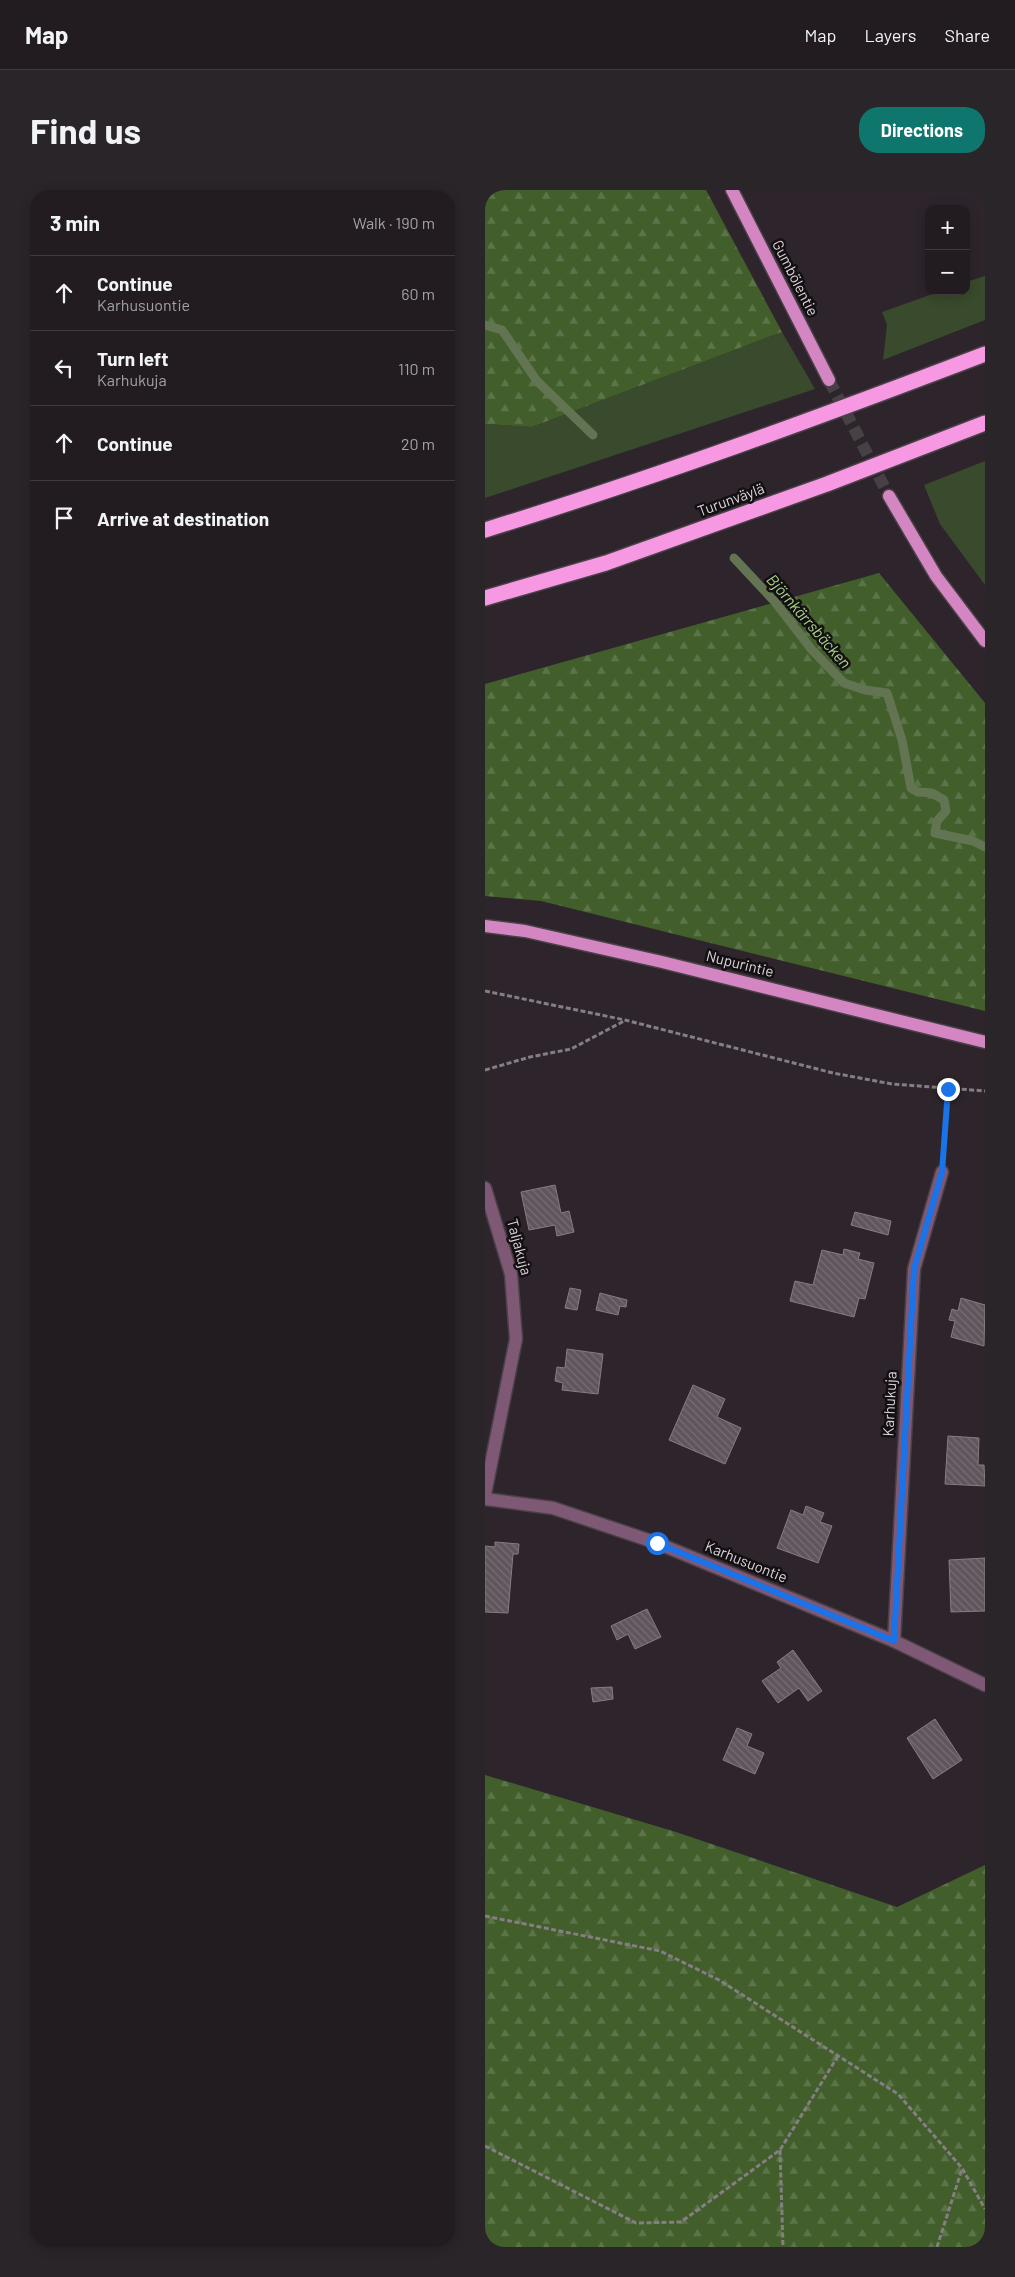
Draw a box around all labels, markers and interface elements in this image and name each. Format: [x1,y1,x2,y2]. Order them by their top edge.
text: Map [25,20,68,49]
text: Map [804,24,836,46]
text: Layers [864,24,917,46]
text: Share [945,24,990,46]
button: Directions [859,107,985,153]
text: Find us [30,109,141,151]
map controls [925,205,970,295]
button: + [925,205,970,250]
text: 3 min [50,210,100,235]
text: Walk · 190 m [353,213,435,232]
street label: Gumbölentie [769,237,823,318]
button: − [925,250,970,295]
text: Continue [97,272,173,295]
icon: ahead [50,279,78,307]
text: 60 m [401,284,435,303]
text: Karhusuontie [97,295,190,314]
text: Turn left [97,347,168,370]
icon: left [50,354,78,382]
text: 110 m [398,359,435,378]
text: Karhukuja [97,370,167,389]
icon: ahead [50,429,78,457]
text: Continue [97,432,173,455]
text: 20 m [401,434,435,453]
street label: Turunväylä [695,479,767,519]
icon: arrive [50,504,78,532]
text: Arrive at destination [97,507,269,530]
water label: Björnkärrsbäcken [763,570,855,672]
street label: Nupurintie [705,946,776,980]
route end [937,1078,960,1101]
street label: Taljakuja [504,1217,536,1277]
street label: Karhukuja [878,1371,900,1437]
route start [646,1532,669,1555]
street label: Karhusuontie [703,1536,790,1586]

